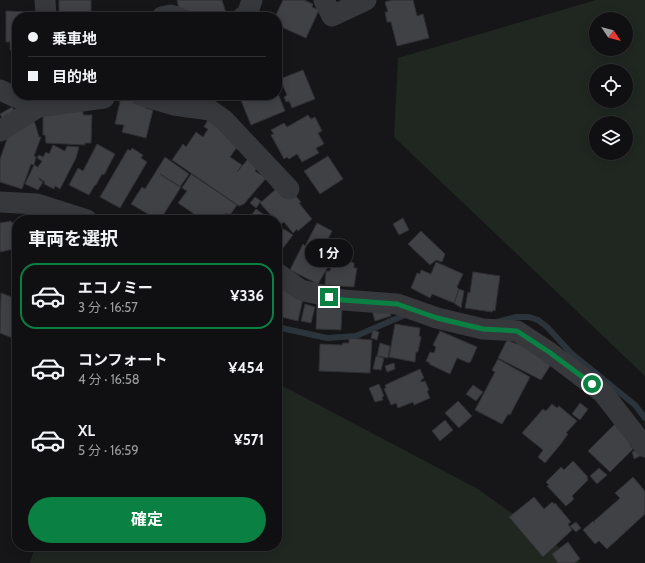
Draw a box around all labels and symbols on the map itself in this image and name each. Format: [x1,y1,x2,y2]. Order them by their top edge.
north arrow [589,12,633,56]
callout: 1 分 [305,239,353,267]
route end [320,288,338,306]
route start [583,375,601,393]

